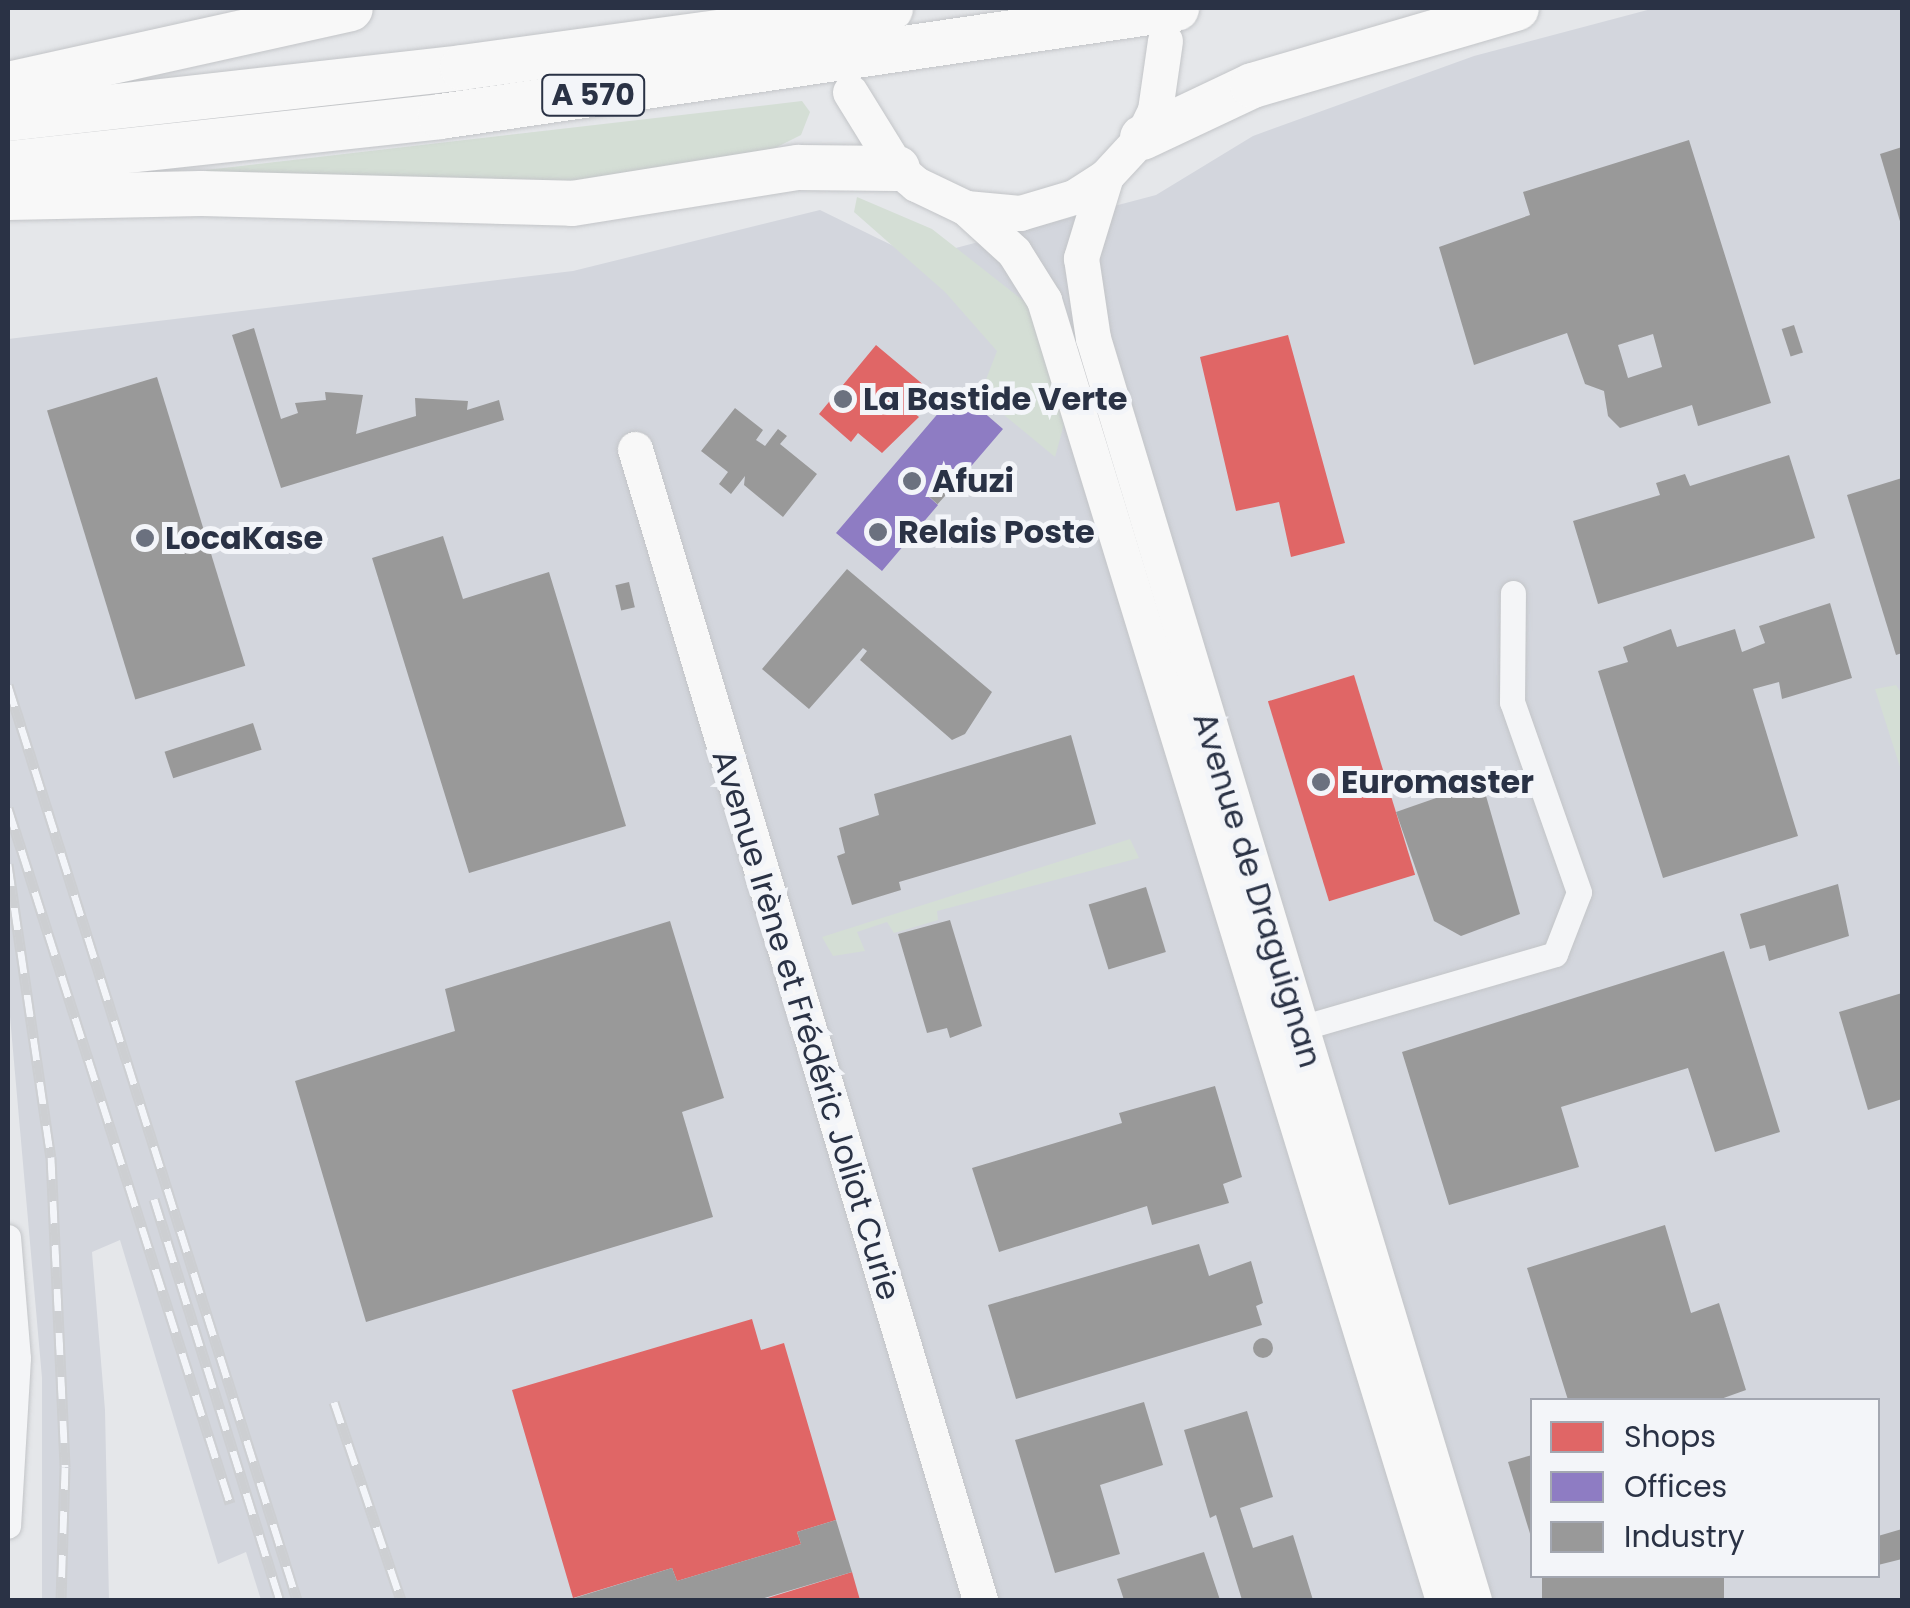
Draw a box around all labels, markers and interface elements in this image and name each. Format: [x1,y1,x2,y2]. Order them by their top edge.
road number: A 570 [540,70,646,120]
place label: La Bastide Verte [863,380,1128,418]
marker: La Bastide Verte [832,388,854,410]
place label: Afuzi [932,462,1014,500]
marker: Afuzi [901,470,923,492]
place label: Relais Poste [898,513,1095,551]
place label: LocaKase [165,519,323,557]
marker: Relais Poste [867,521,889,543]
marker: LocaKase [134,527,156,549]
street label: Avenue de Draguignan [1185,708,1329,1072]
street label: Avenue Irène et Frédéric Joliot Curie [704,745,908,1305]
place label: Euromaster [1341,763,1534,801]
marker: Euromaster [1310,771,1332,793]
legend [1530,1398,1880,1578]
text: Shops [1624,1415,1716,1458]
text: Offices [1624,1465,1727,1508]
text: Industry [1624,1515,1745,1558]

